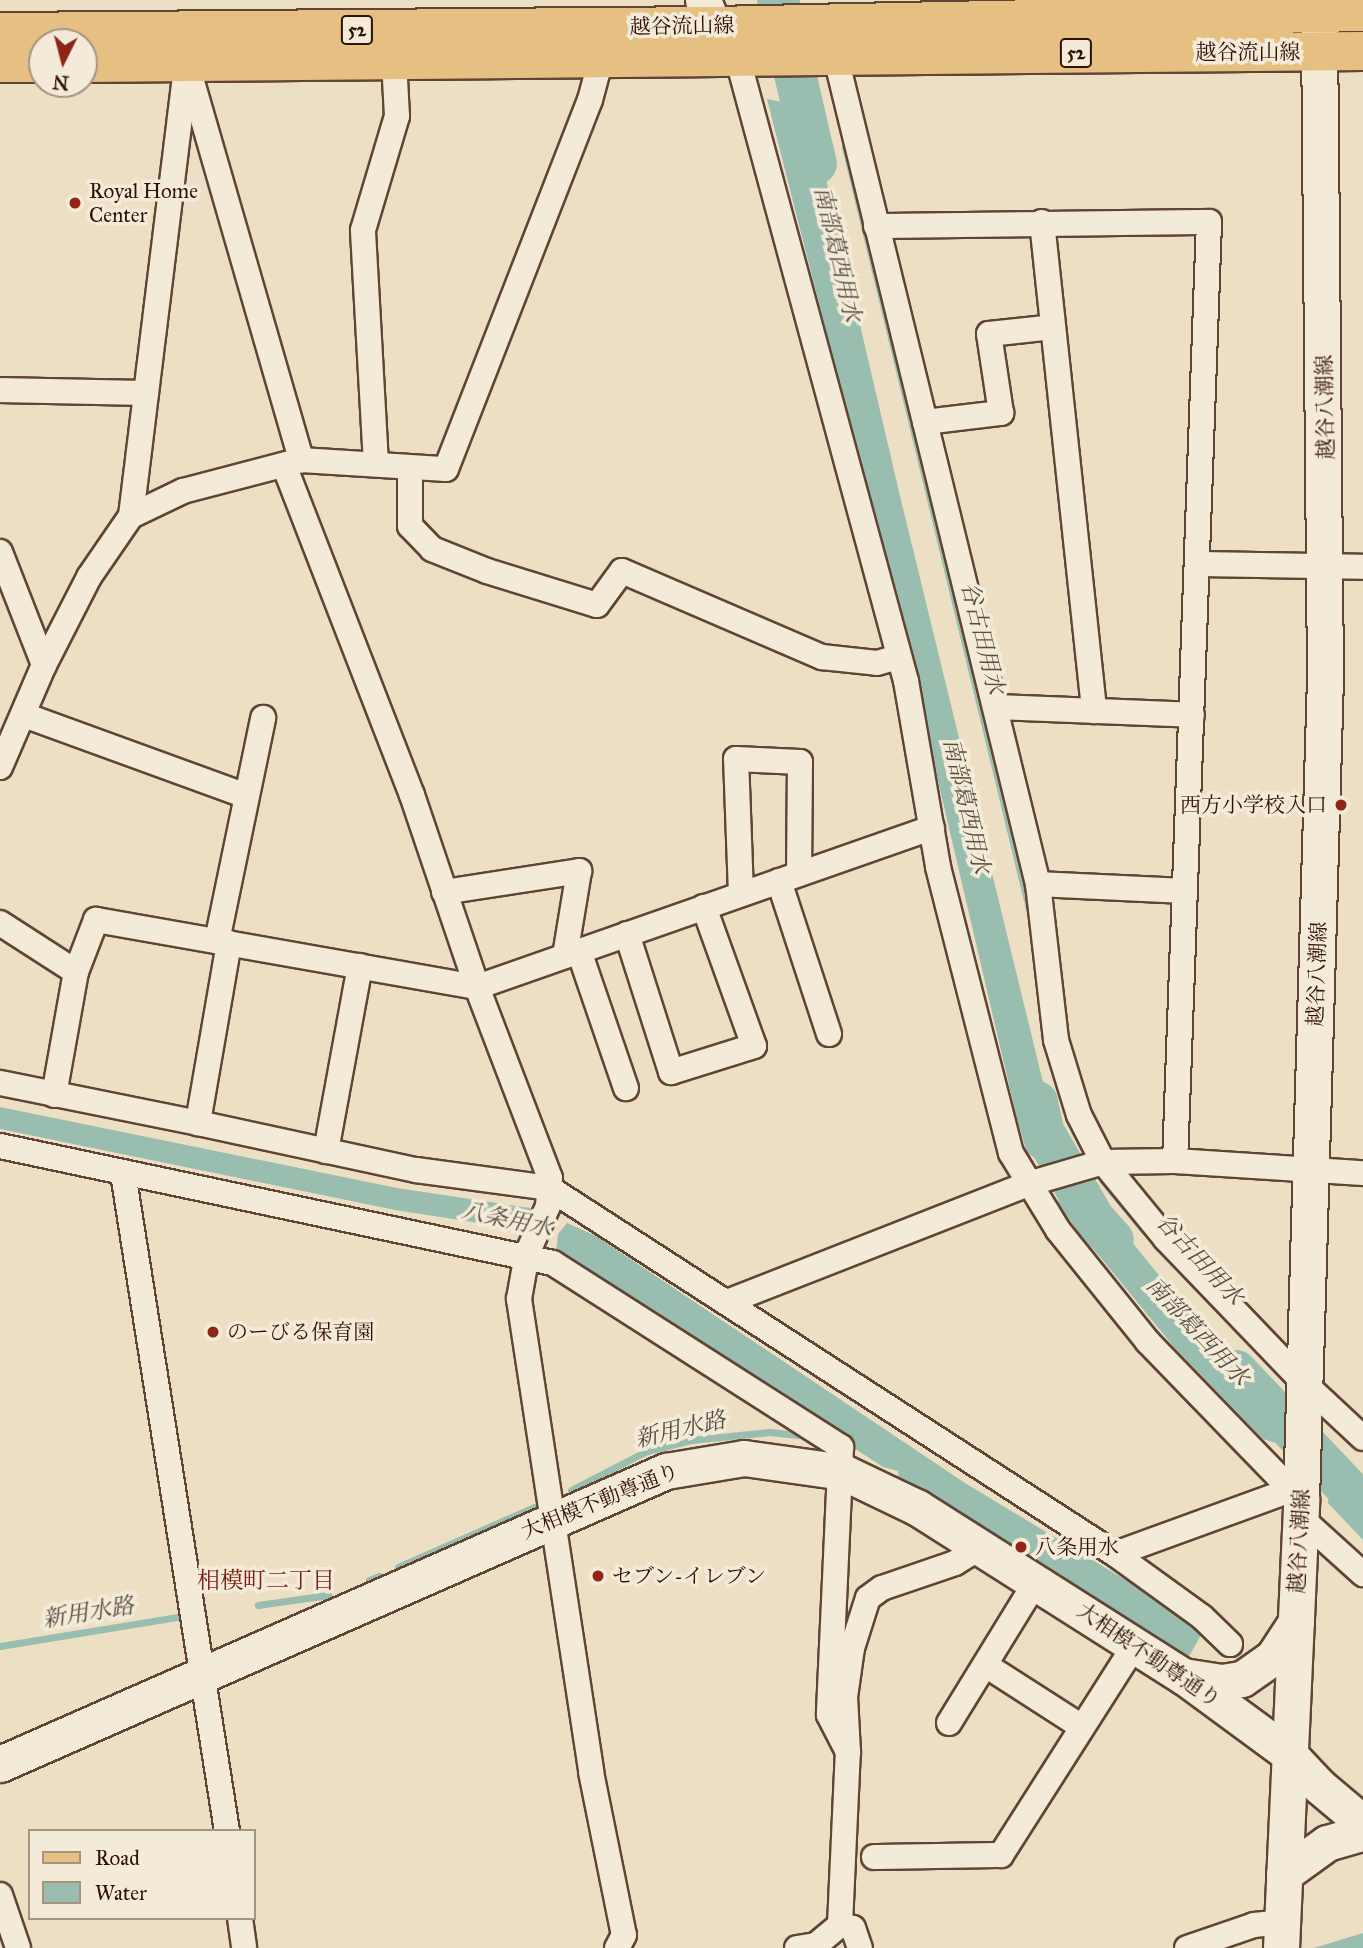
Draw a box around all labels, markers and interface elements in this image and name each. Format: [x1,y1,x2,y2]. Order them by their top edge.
street label: 越谷流山線 [629,12,735,40]
road number: 52 [340,14,374,46]
north arrow [28,28,98,98]
road number: 52 [1058,38,1094,68]
street label: 越谷流山線 [1196,39,1300,65]
text: N [52,70,70,95]
place label: Royal Home Center [89,178,198,228]
water label: 南部葛西用水 [809,184,867,324]
marker: Royal Home Center [67,195,83,211]
street label: 越谷八潮線 [1311,354,1339,460]
water label: 谷古田用水 [956,579,1010,697]
water label: 南部葛西用水 [938,736,996,876]
place label: 西方小学校入口 [1180,792,1327,818]
marker: 西方小学校入口 [1333,797,1349,813]
street label: 越谷八潮線 [1303,921,1331,1027]
water label: 八条用水 [459,1196,555,1242]
water label: 谷古田用水 [1151,1208,1249,1310]
water label: 南部葛西用水 [1141,1271,1255,1391]
place label: のーびる保育園 [227,1319,374,1345]
marker: のーびる保育園 [205,1324,221,1340]
water label: 新用水路 [632,1405,728,1453]
street label: 大相模不動尊通り [517,1458,683,1544]
street label: 越谷八潮線 [1284,1488,1314,1594]
place label: 八条用水 [1035,1534,1119,1560]
marker: 八条用水 [1013,1539,1029,1555]
place label: セブン-イレブン [612,1563,768,1589]
district label: 相模町二丁目 [197,1566,335,1594]
marker: セブン-イレブン [590,1568,606,1584]
water label: 新用水路 [40,1591,136,1633]
street label: 大相模不動尊通り [1072,1598,1226,1712]
legend [28,1829,256,1920]
text: Road [95,1845,140,1871]
text: Water [95,1880,147,1906]

